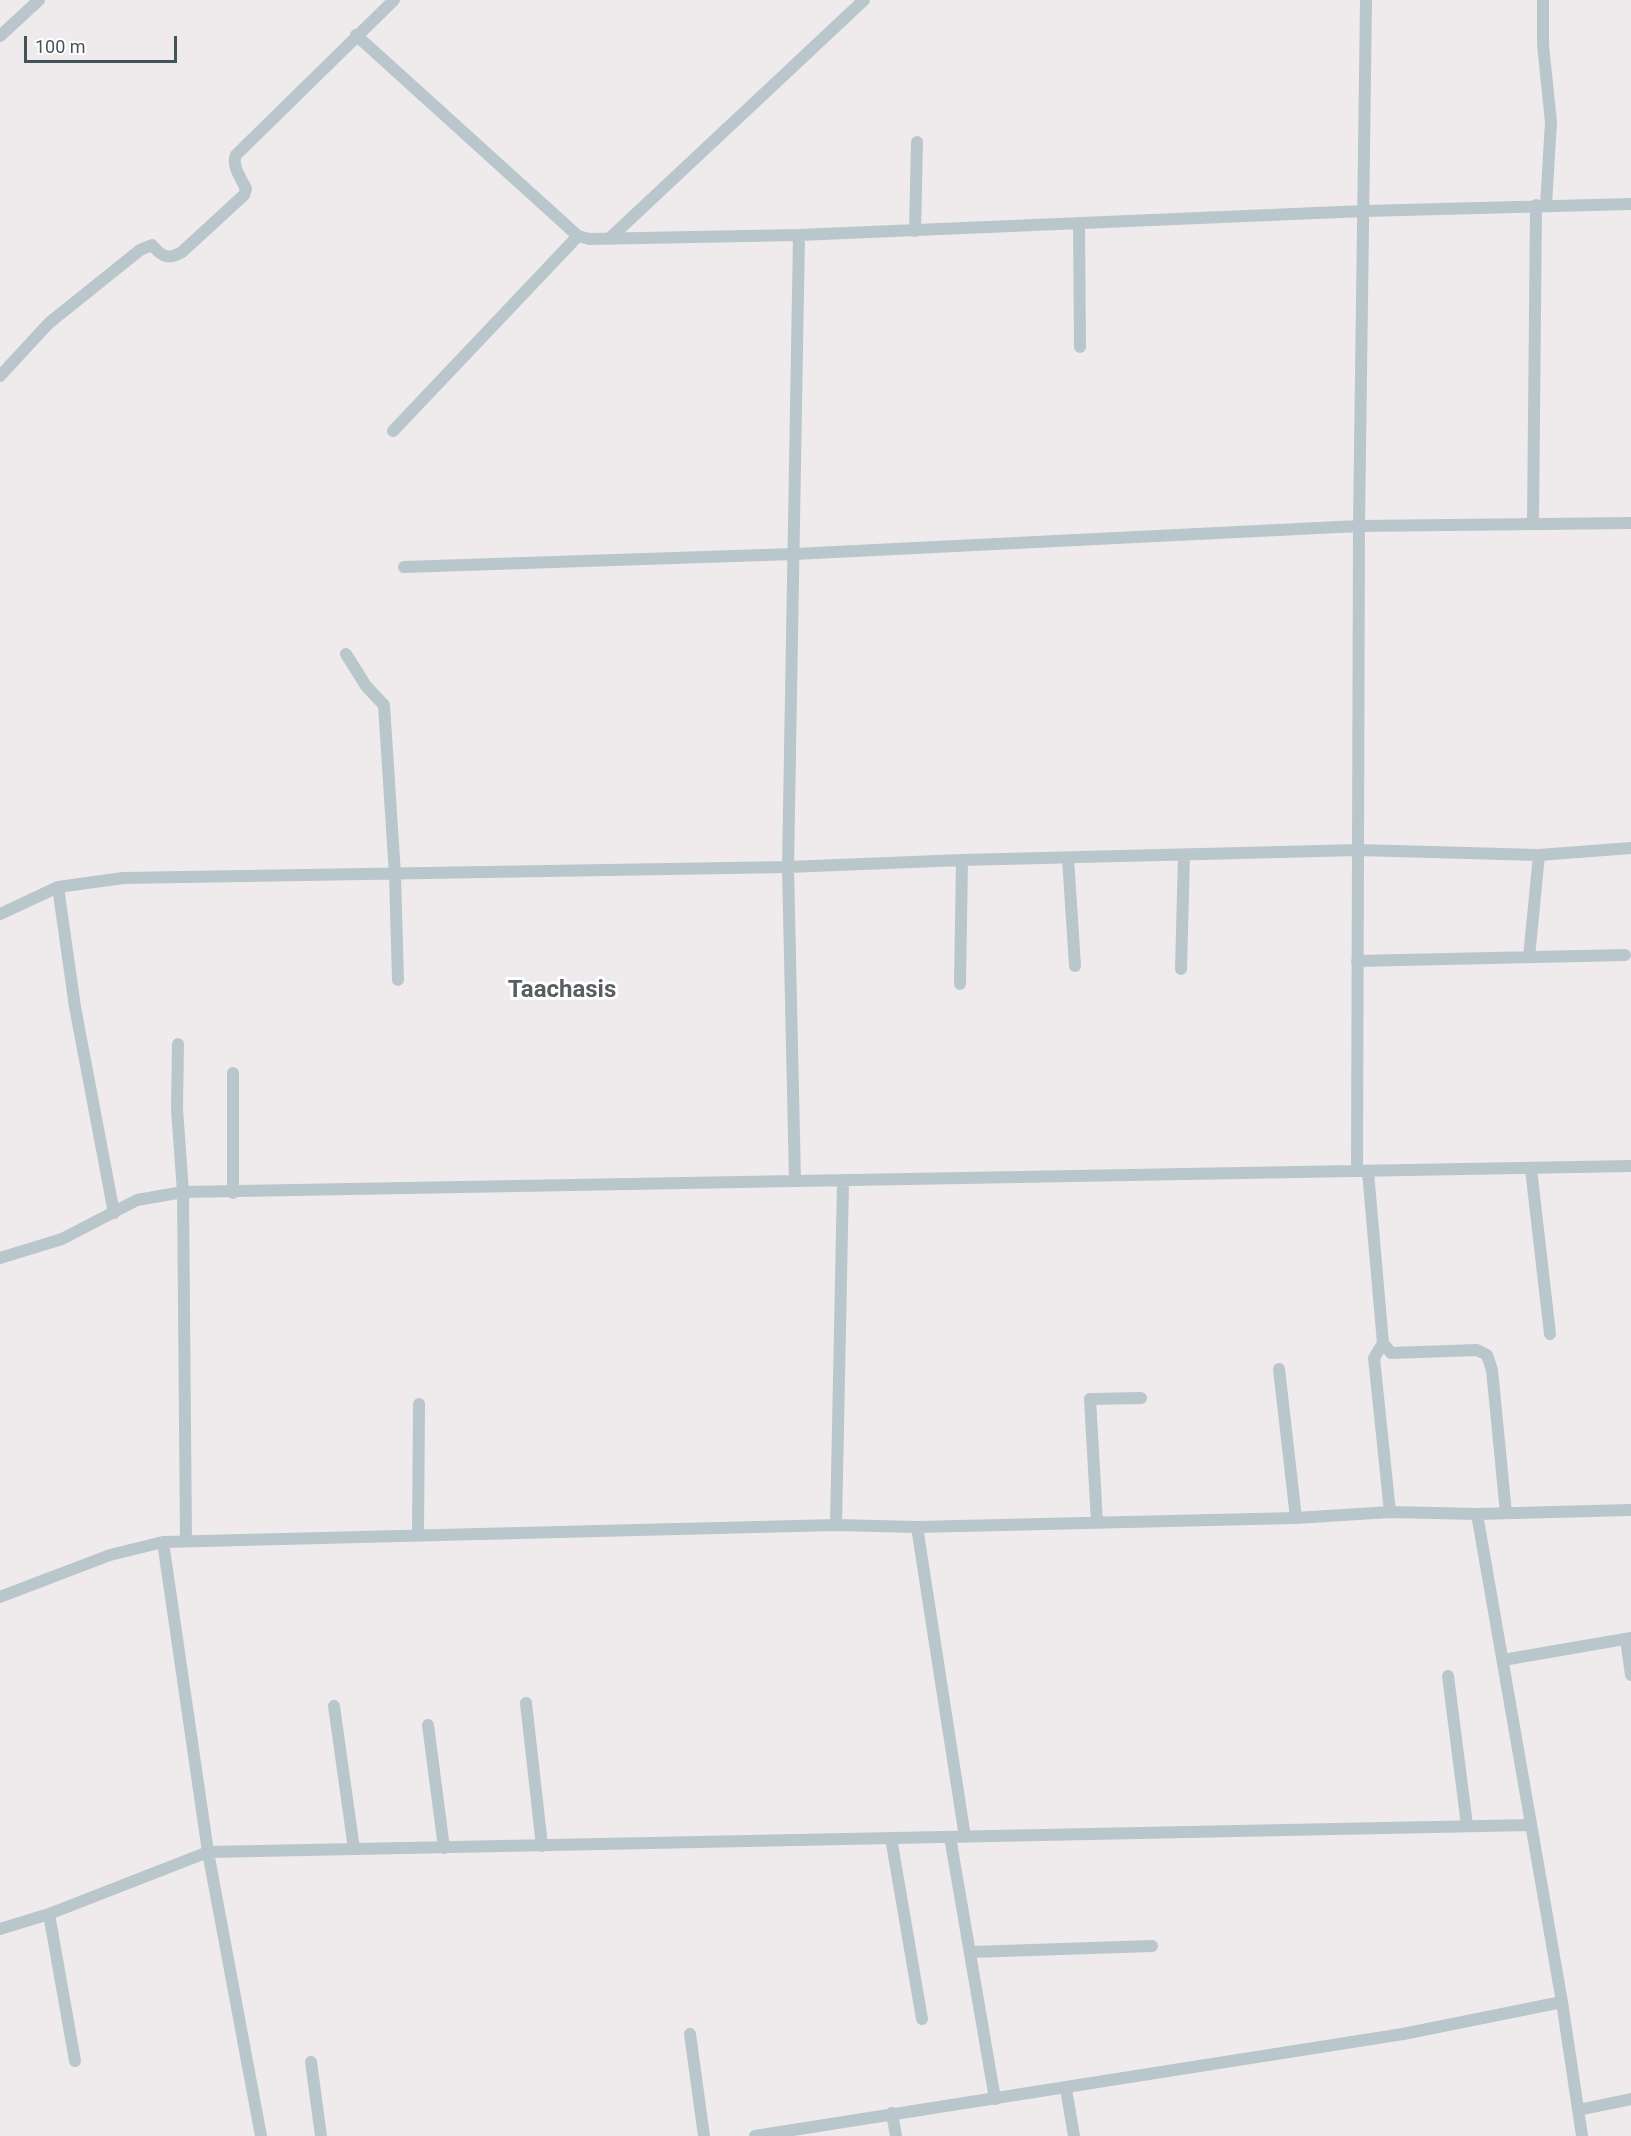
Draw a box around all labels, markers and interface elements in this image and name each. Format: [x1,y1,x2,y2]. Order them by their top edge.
scale bar [27,24,180,62]
text: 100 m [35,36,86,57]
district label: Taachasis [508,977,616,1005]

